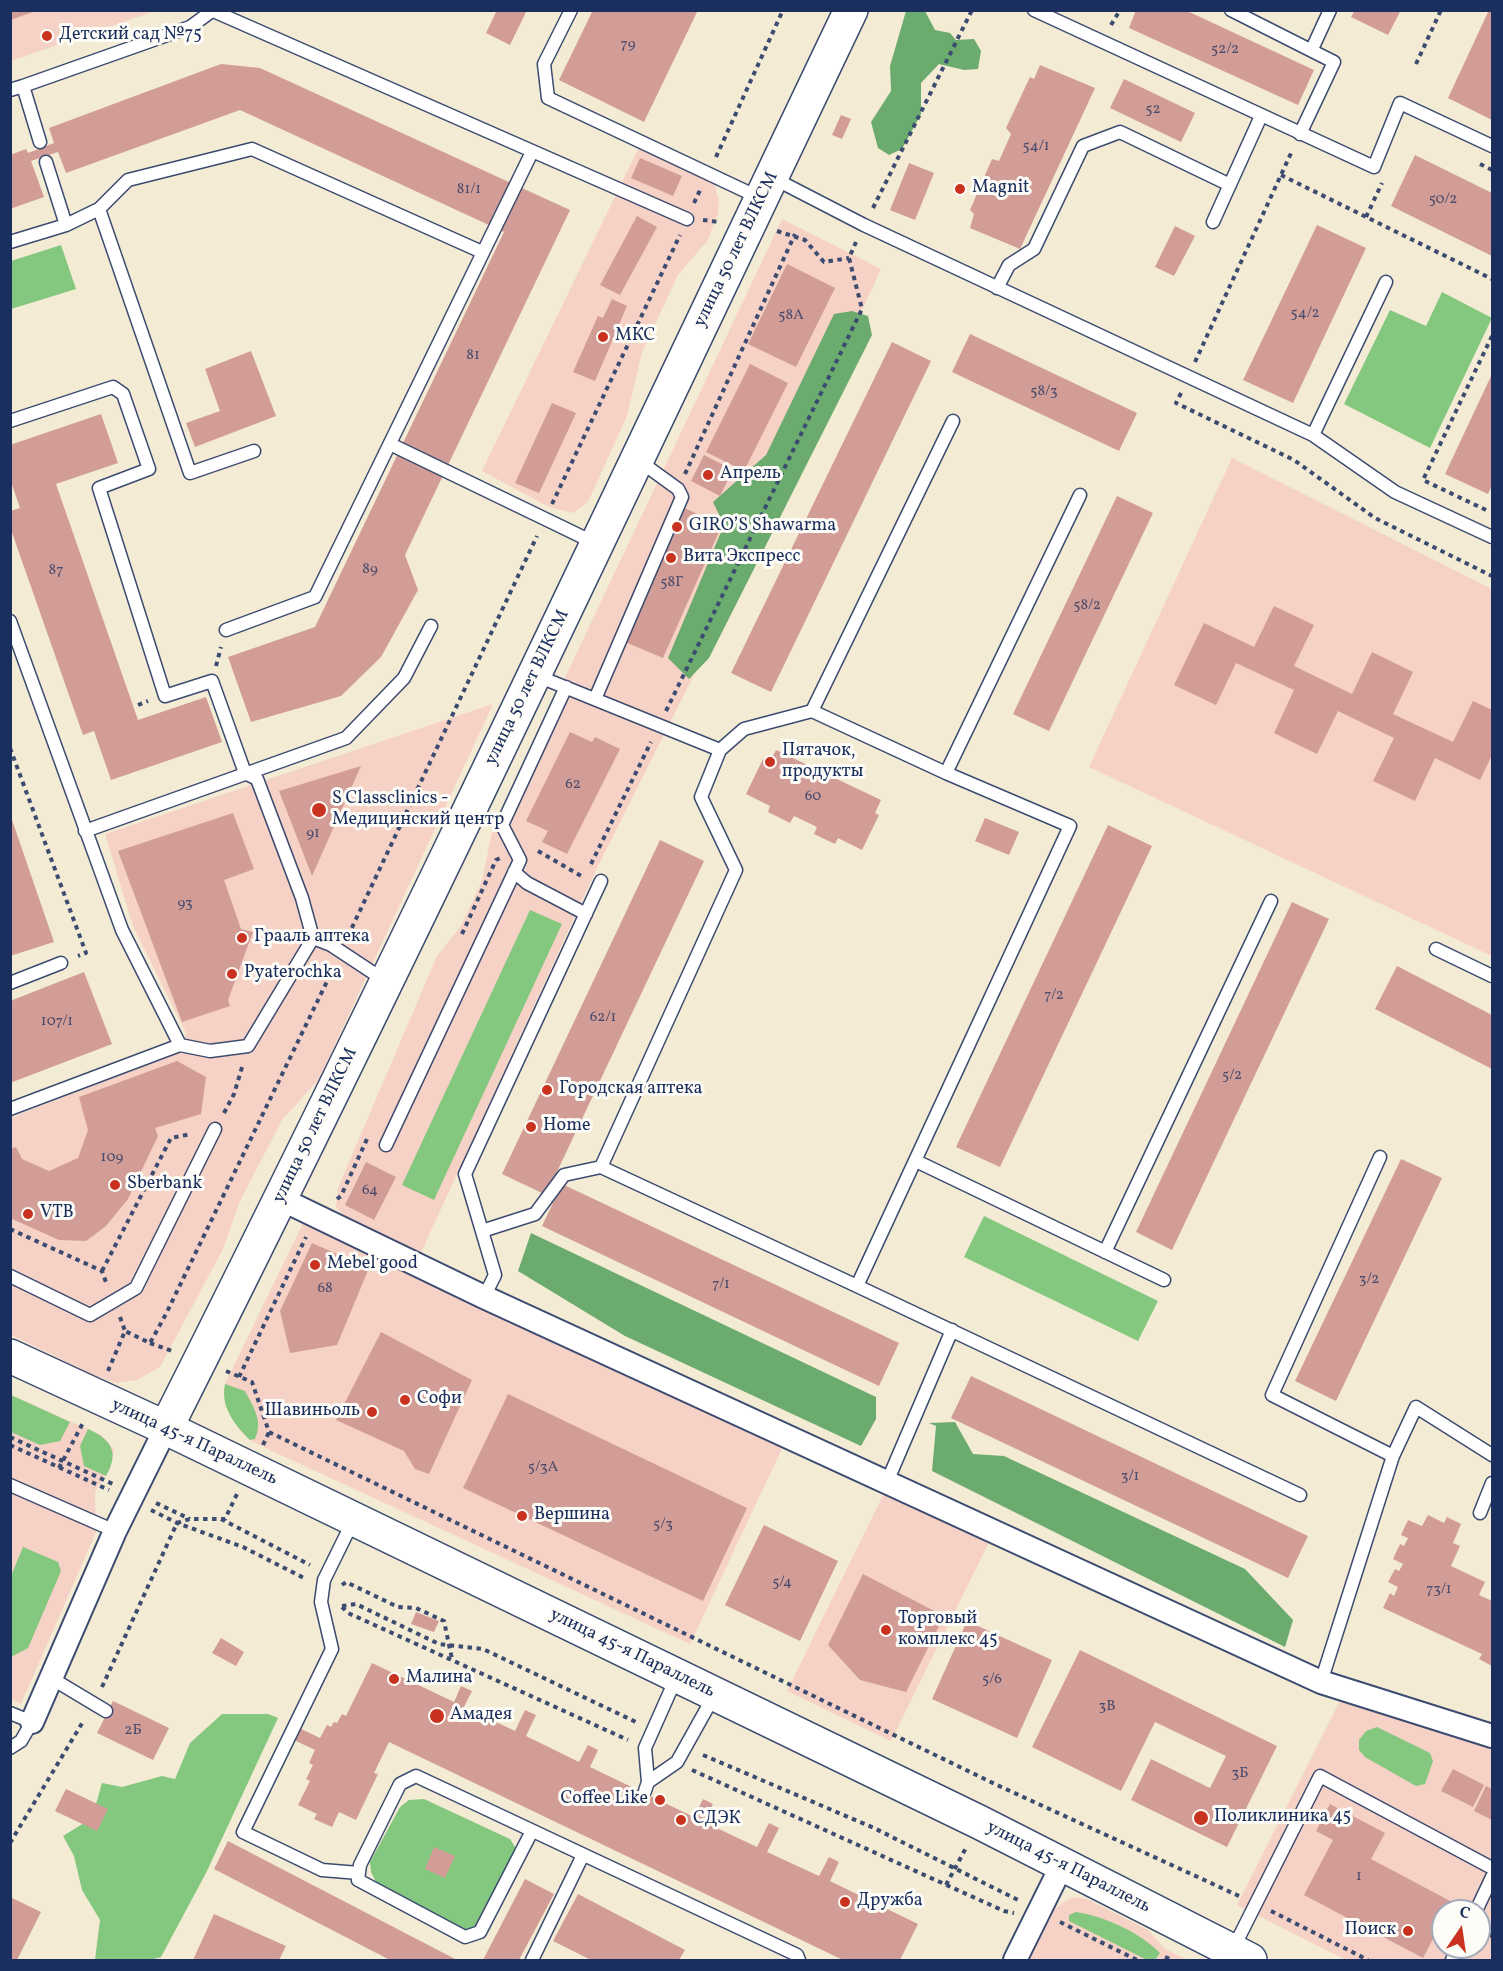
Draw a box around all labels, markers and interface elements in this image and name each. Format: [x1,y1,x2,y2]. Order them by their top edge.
place label: Детский сад №75 [59,25,202,47]
marker: Детский сад №75 [40,29,54,43]
house number: 79 [621,36,635,54]
house number: 52/2 [1211,41,1239,59]
house number: 52 [1145,101,1161,119]
house number: 54/1 [1022,138,1050,156]
street label: улица 50 лет ВЛКСМ [690,169,784,331]
place label: Magnit [972,178,1029,200]
house number: 81/1 [457,181,481,199]
marker: Magnit [953,182,967,196]
house number: 50/2 [1429,191,1457,209]
house number: 54/2 [1291,305,1319,323]
house number: 58А [778,307,804,325]
place label: МКС [615,326,655,348]
marker: МКС [596,330,610,344]
house number: 81 [466,347,480,365]
house number: 58/3 [1030,383,1058,401]
place label: Апрель [720,464,781,486]
marker: Апрель [701,468,715,482]
place label: GIRO’S Shawarma [689,516,836,538]
marker: GIRO’S Shawarma [670,520,684,534]
place label: Вита Экспресс [683,547,801,569]
marker: Вита Экспресс [664,551,678,565]
house number: 89 [362,561,378,579]
house number: 87 [49,562,63,580]
house number: 58Г [660,574,684,592]
house number: 58/2 [1073,597,1101,615]
street label: улица 50 лет ВЛКСМ [481,607,575,769]
place label: Пятачок, продукты [782,741,863,783]
marker: Пятачок, продукты [763,755,777,769]
house number: 62 [565,776,581,794]
house number: 60 [805,788,821,806]
place label: S Classclinics - Медицинский центр [332,789,504,832]
marker: S Classclinics - Медицинский центр [310,801,328,819]
house number: 91 [306,825,320,843]
house number: 93 [177,895,193,913]
place label: Грааль аптека [254,927,370,949]
marker: Грааль аптека [235,931,249,945]
place label: Pyaterochka [244,963,342,985]
marker: Pyaterochka [225,967,239,981]
house number: 7/2 [1044,987,1064,1005]
house number: 62/1 [590,1009,616,1027]
house number: 107/1 [41,1013,73,1031]
street label: улица 50 лет ВЛКСМ [269,1045,363,1207]
house number: 5/2 [1222,1067,1242,1085]
place label: Городская аптека [559,1079,703,1101]
marker: Городская аптека [540,1083,554,1097]
place label: Home [543,1116,591,1138]
marker: Home [524,1120,538,1134]
house number: 109 [101,1149,123,1167]
place label: Sberbank [127,1174,202,1196]
marker: Sberbank [108,1178,122,1192]
house number: 64 [362,1182,378,1200]
place label: VTB [40,1203,74,1225]
marker: VTB [21,1207,35,1221]
place label: Mebel good [327,1254,418,1276]
marker: Mebel good [308,1258,322,1272]
house number: 3/2 [1359,1271,1379,1289]
house number: 7/1 [712,1276,730,1294]
house number: 68 [317,1280,333,1298]
place label: Софи [417,1389,462,1411]
marker: Софи [398,1393,412,1407]
street label: улица 45-я Параллель [107,1395,281,1491]
place label: Шавиньоль [265,1401,360,1423]
marker: Шавиньоль [365,1405,379,1419]
house number: 5/3А [528,1459,558,1477]
house number: 3/1 [1121,1468,1139,1486]
place label: Вершина [534,1505,610,1527]
marker: Вершина [515,1509,529,1523]
house number: 5/3 [653,1516,673,1534]
house number: 5/4 [772,1574,792,1592]
house number: 73/1 [1426,1581,1452,1599]
street label: улица 45-я Параллель [546,1605,718,1703]
place label: Торговый комплекс 45 [898,1609,998,1652]
marker: Торговый комплекс 45 [879,1623,893,1637]
place label: Малина [406,1668,472,1690]
house number: 5/6 [982,1671,1002,1689]
marker: Малина [387,1672,401,1686]
house number: 3В [1098,1698,1116,1716]
place label: Амадея [450,1705,512,1727]
marker: Амадея [428,1707,446,1725]
house number: 2Б [124,1722,142,1740]
house number: 3Б [1232,1765,1248,1783]
place label: Coffee Like [560,1789,648,1811]
marker: Coffee Like [653,1793,667,1807]
place label: Поликлиника 45 [1214,1807,1351,1829]
place label: СДЭК [693,1809,741,1831]
marker: Поликлиника 45 [1192,1809,1210,1827]
marker: СДЭК [674,1813,688,1827]
street label: улица 45-я Параллель [982,1817,1154,1919]
house number: 1 [1356,1868,1362,1886]
place label: Дружба [857,1891,923,1913]
marker: Дружба [838,1895,852,1909]
north arrow [1431,1899,1491,1959]
text: С [1457,1902,1472,1925]
place label: Поиск [1344,1920,1396,1942]
marker: Поиск [1401,1924,1415,1938]

